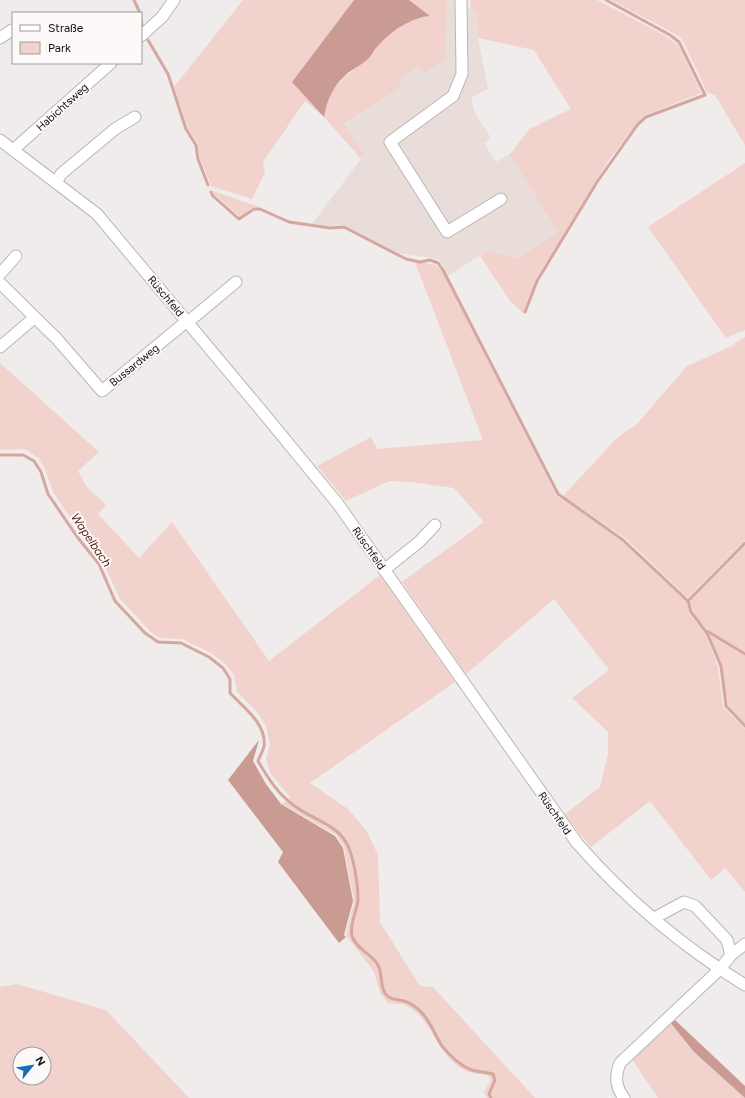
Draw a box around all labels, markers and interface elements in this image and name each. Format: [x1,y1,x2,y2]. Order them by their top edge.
legend [12,12,142,64]
text: Straße [48,21,84,35]
text: Park [48,41,71,55]
street label: Habichtsweg [34,81,91,134]
street label: Rüschfeld [145,273,186,319]
street label: Bussardweg [107,342,162,389]
water label: Wapelbach [68,510,114,570]
street label: Rüschfeld [349,524,388,572]
street label: Rüschfeld [535,789,574,837]
north arrow [12,1046,52,1086]
text: N [32,1054,48,1068]

